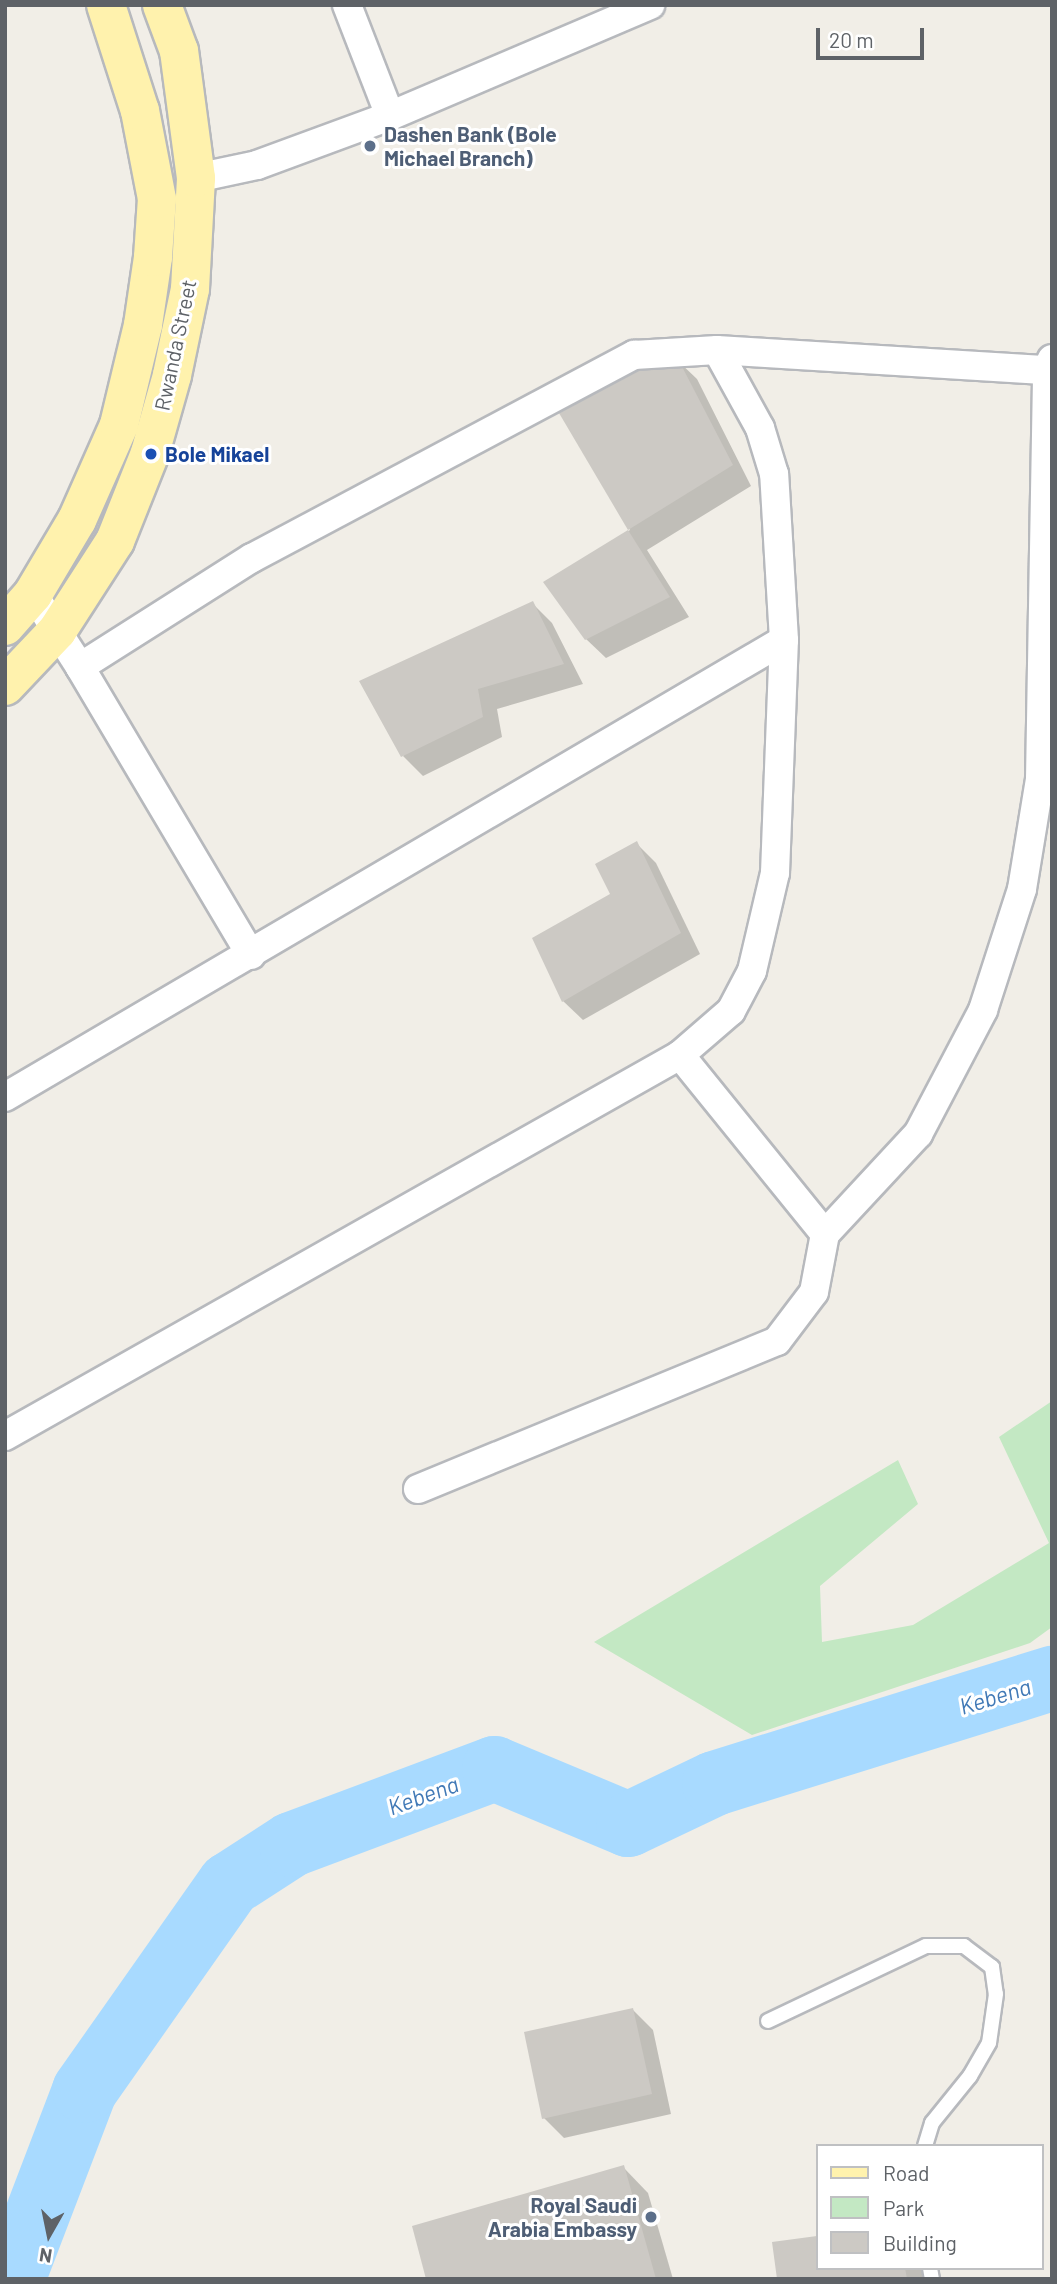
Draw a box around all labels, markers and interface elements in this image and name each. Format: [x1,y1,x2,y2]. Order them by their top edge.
scale bar [819,14,928,58]
text: 20 m [829,27,874,52]
place label: Dashen Bank (Bole Michael Branch) [384,121,557,171]
marker: Dashen Bank (Bole Michael Branch) [362,138,378,154]
street label: Rwanda Street [149,277,201,413]
place label: Bole Mikael [165,441,269,467]
marker: Bole Mikael [143,446,159,462]
water label: Kebena [956,1672,1034,1720]
water label: Kebena [384,1770,462,1820]
legend [816,2144,1043,2270]
text: Road [883,2160,929,2185]
place label: Royal Saudi Arabia Embassy [488,2192,637,2242]
text: Park [883,2195,924,2220]
north arrow [14,2200,84,2270]
marker: Royal Saudi Arabia Embassy [643,2209,659,2225]
text: Building [883,2230,957,2255]
text: N [38,2244,54,2269]

